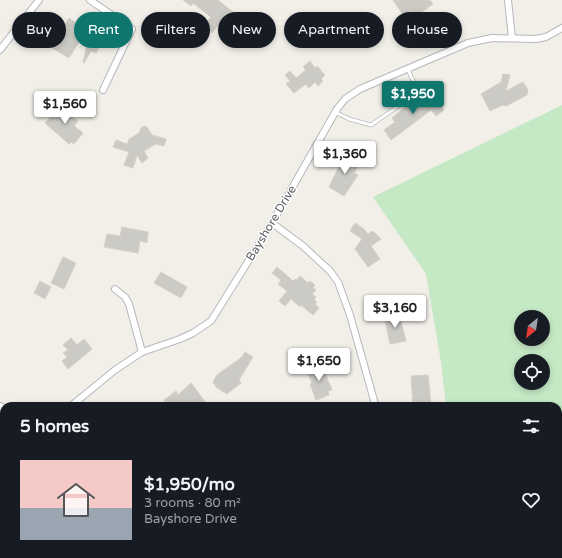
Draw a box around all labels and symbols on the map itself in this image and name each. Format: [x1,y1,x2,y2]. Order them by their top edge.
pin: $1,950 [380,81,446,115]
pin: $1,560 [32,91,98,125]
pin: $1,360 [312,141,378,175]
street label: Bayshore Drive [243,183,299,263]
pin: $3,160 [362,295,428,329]
north arrow [514,310,550,346]
pin: $1,650 [286,348,352,382]

